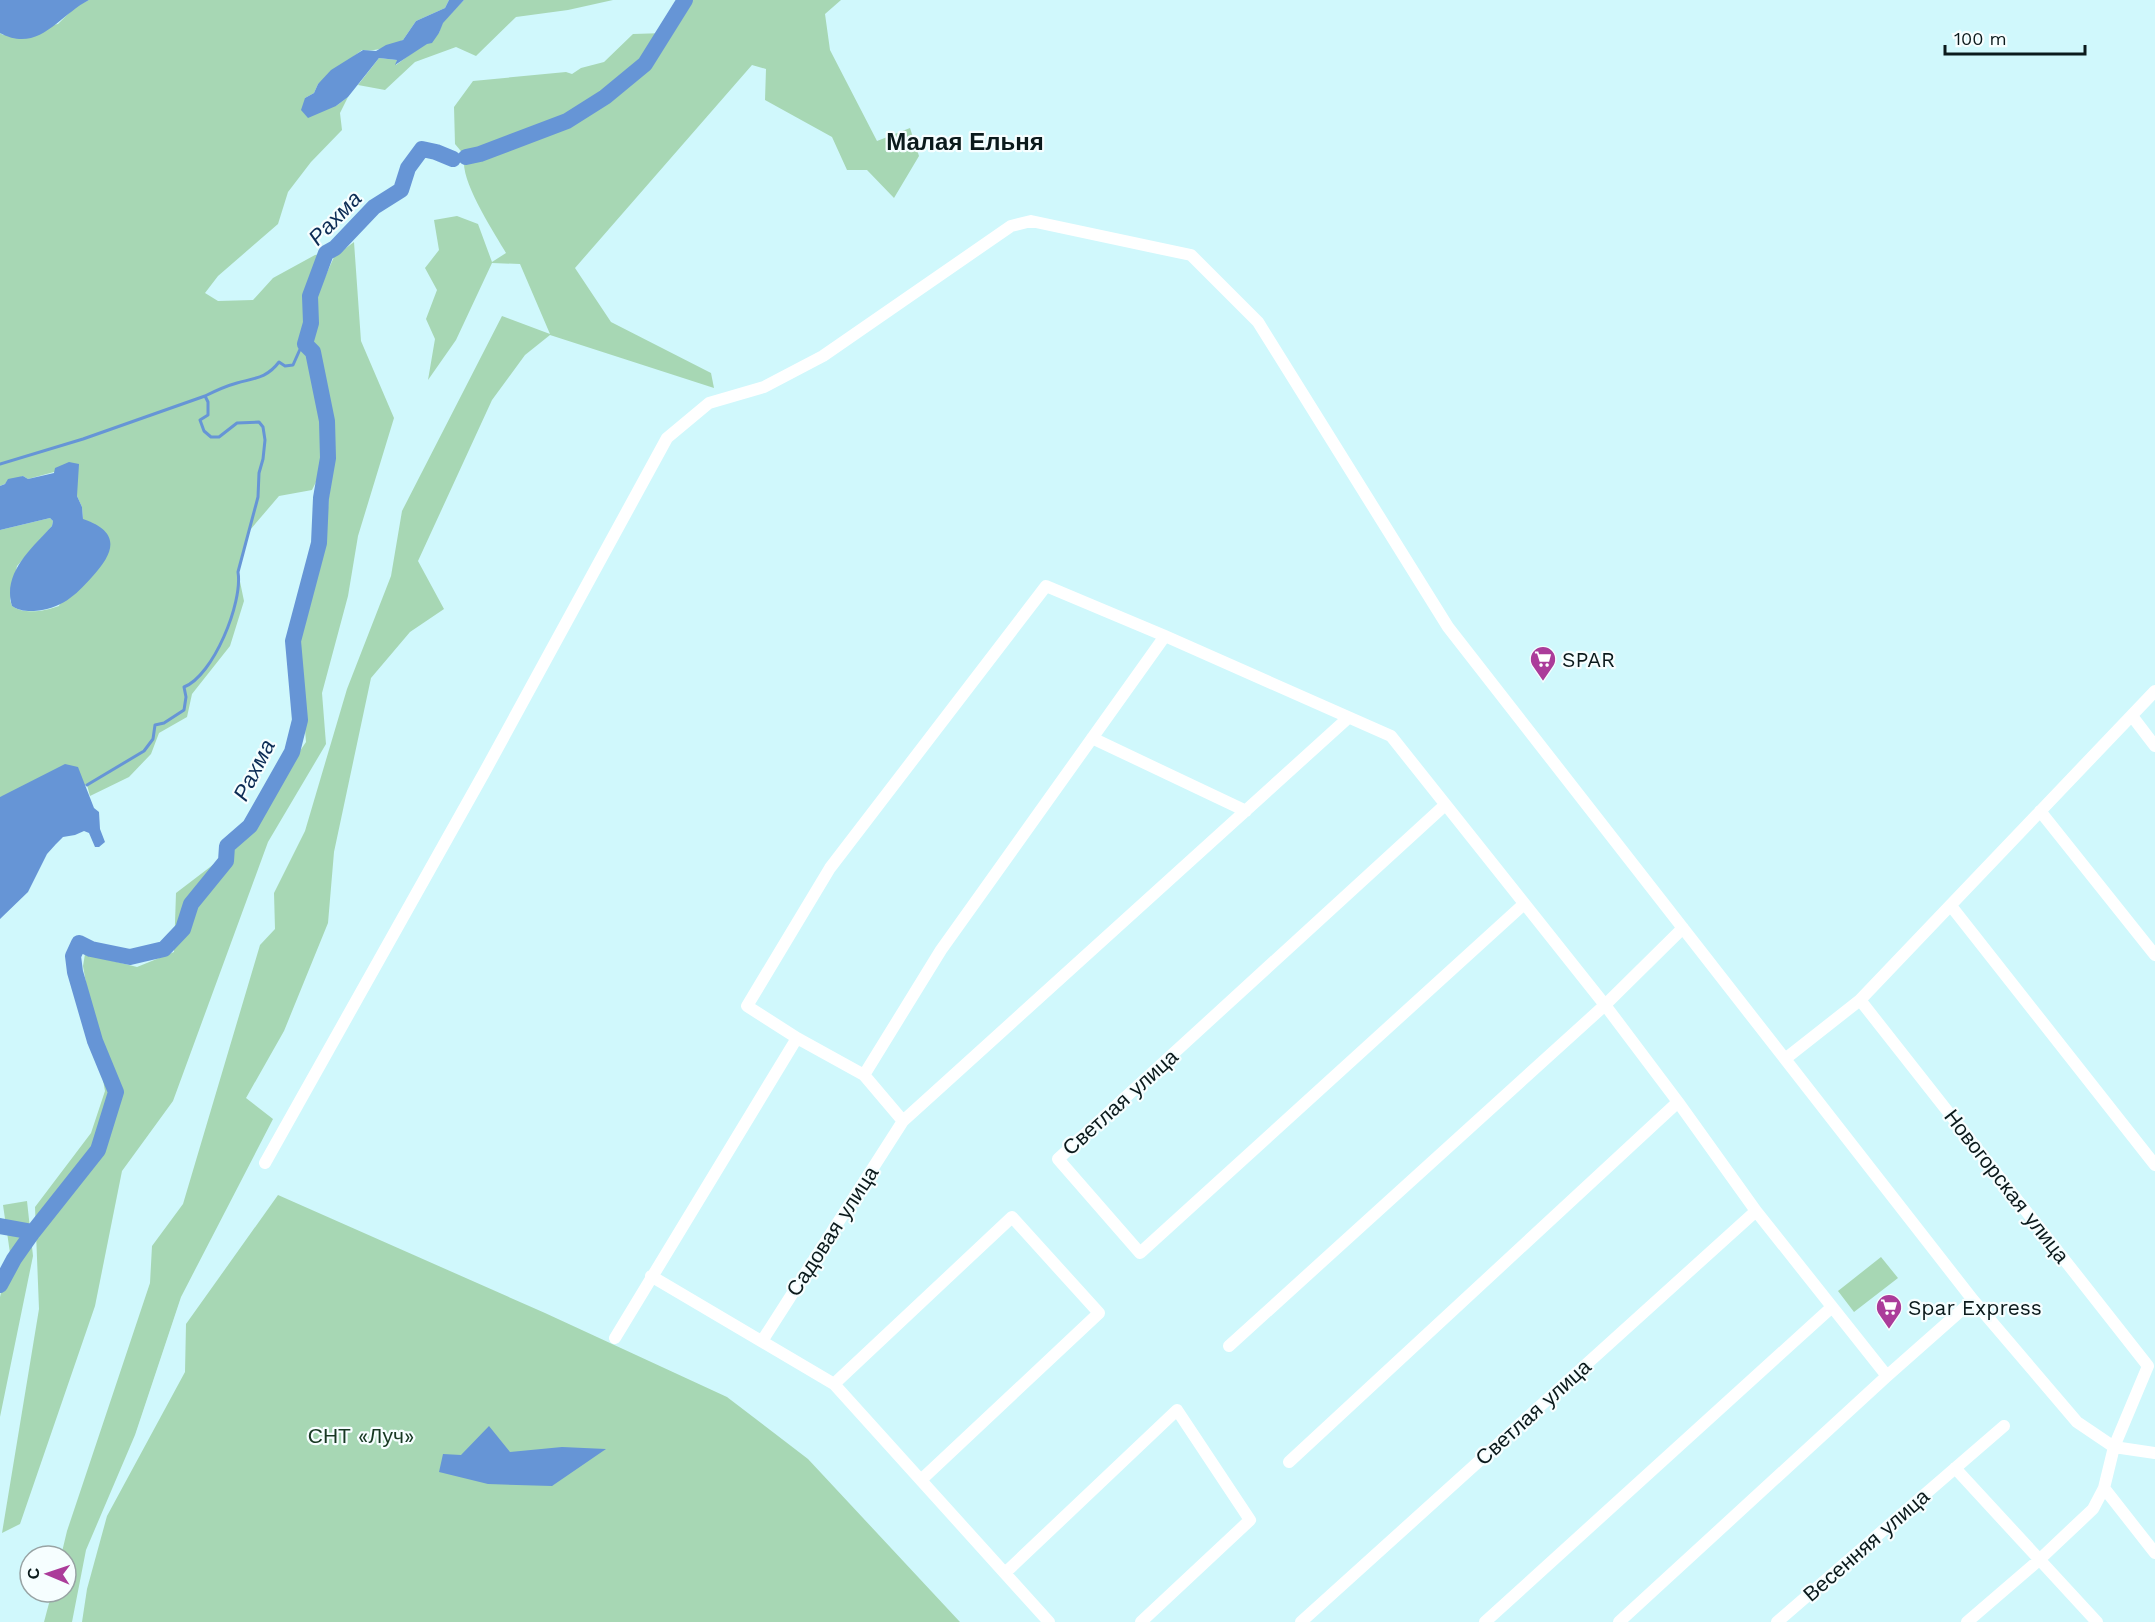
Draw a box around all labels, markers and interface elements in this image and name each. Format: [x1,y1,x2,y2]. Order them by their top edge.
scale bar [1945,18,2084,56]
text: 100 m [1954,28,2007,49]
district label: Малая Ельня [886,128,1044,156]
water label: Рахма [303,186,367,250]
supermarket icon: SPAR [1528,644,1558,682]
place label: SPAR [1562,647,1615,672]
water label: Рахма [228,735,280,805]
street label: Светлая улица [1057,1044,1183,1160]
street label: Новогорская улица [1939,1104,2075,1268]
street label: Садовая улица [781,1161,883,1301]
supermarket icon: Spar Express [1874,1292,1904,1330]
place label: Spar Express [1908,1295,2042,1320]
street label: Светлая улица [1470,1354,1596,1470]
park label: СНТ «Луч» [308,1423,414,1448]
street label: Весенняя улица [1798,1483,1934,1606]
north arrow [18,1544,78,1604]
text: С [24,1567,43,1580]

